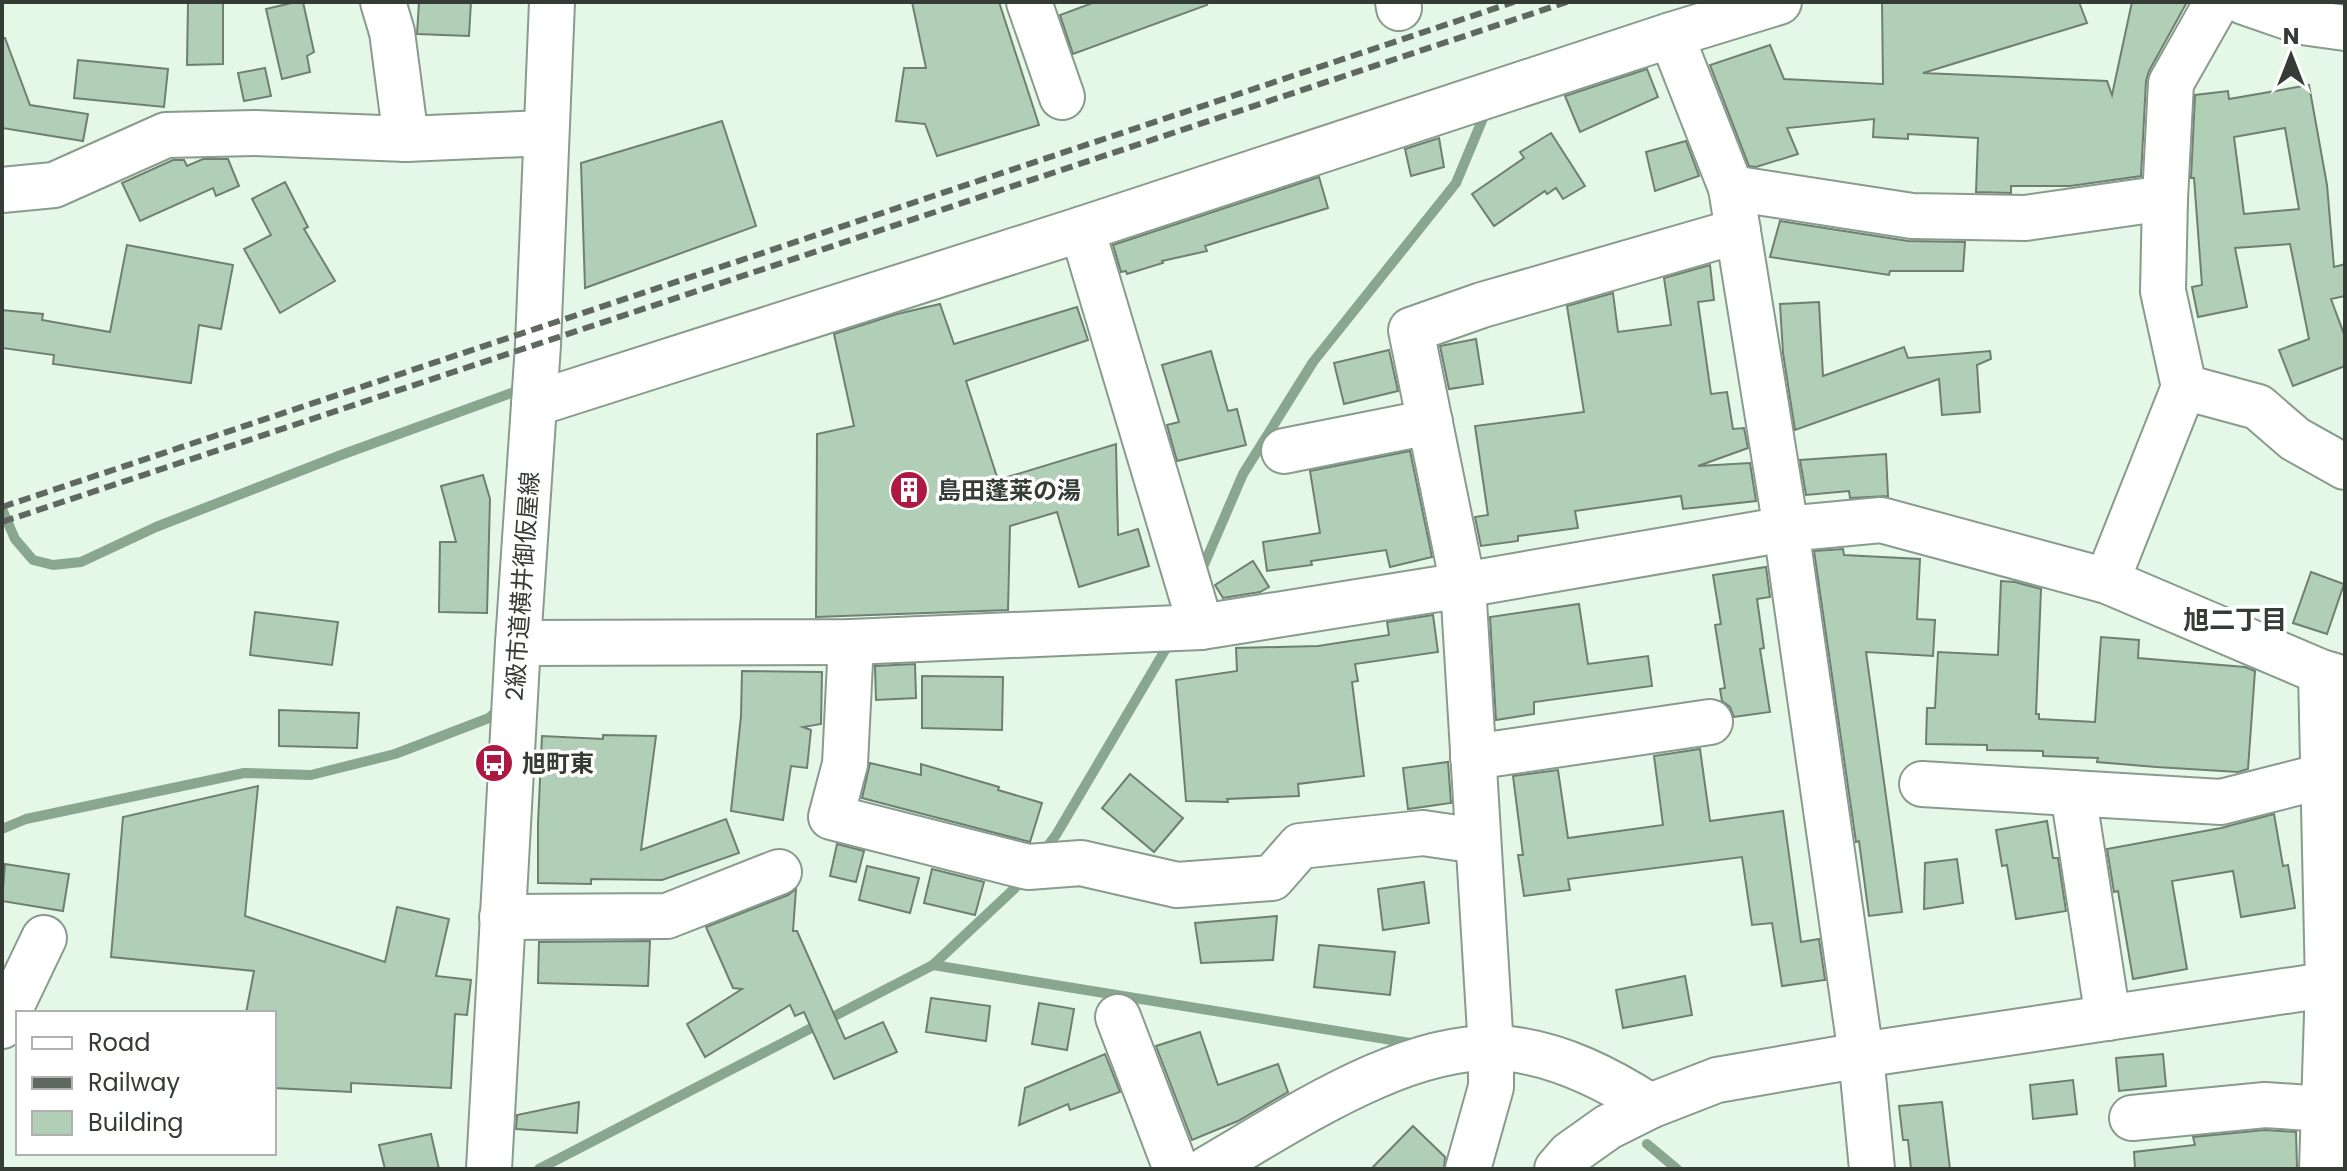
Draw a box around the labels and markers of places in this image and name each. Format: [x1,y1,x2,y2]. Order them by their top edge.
building icon: 島田蓬莱の湯 [888,469,930,511]
place label: 島田蓬莱の湯 [937,474,1081,507]
bus stop icon: 旭町東 [473,742,515,784]
place label: 旭町東 [522,747,594,780]

